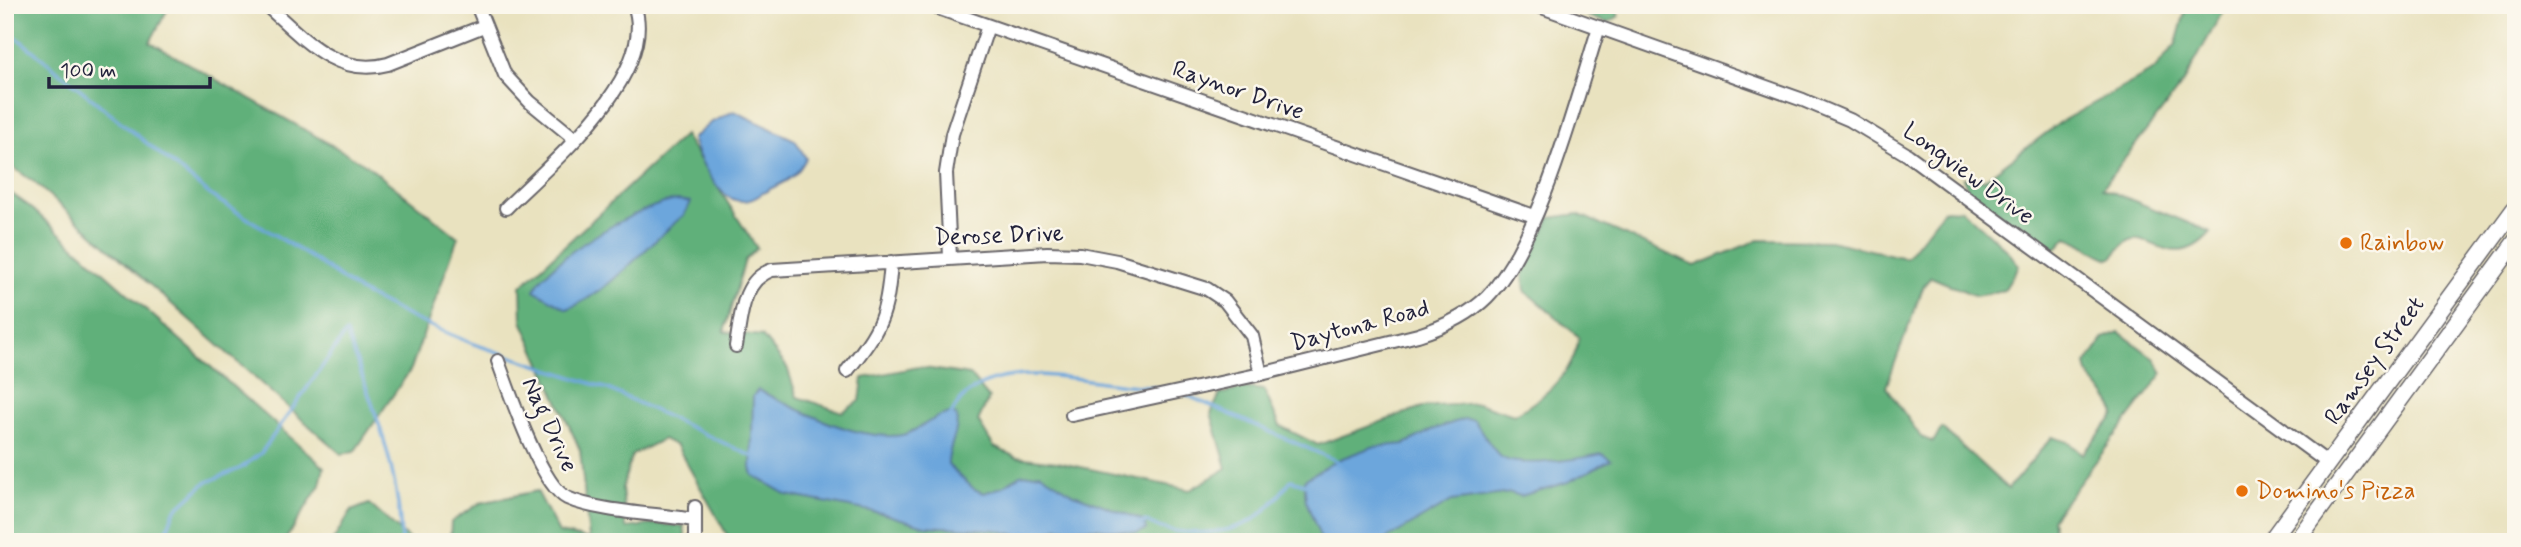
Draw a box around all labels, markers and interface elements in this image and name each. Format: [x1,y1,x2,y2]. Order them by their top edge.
scale bar [49,46,210,90]
street label: Raynor Drive [1168,54,1308,128]
text: 100 m [60,57,116,85]
street label: Longview Drive [1895,116,2040,234]
street label: Derose Drive [934,218,1064,254]
place label: Rainbow [2360,228,2444,259]
marker: Rainbow [2338,235,2354,251]
street label: Ramsey Street [2318,290,2432,432]
street label: Daytona Road [1287,293,1433,359]
street label: Nag Drive [511,373,584,479]
place label: Domino's Pizza [2256,476,2416,507]
marker: Domino's Pizza [2234,483,2250,499]

